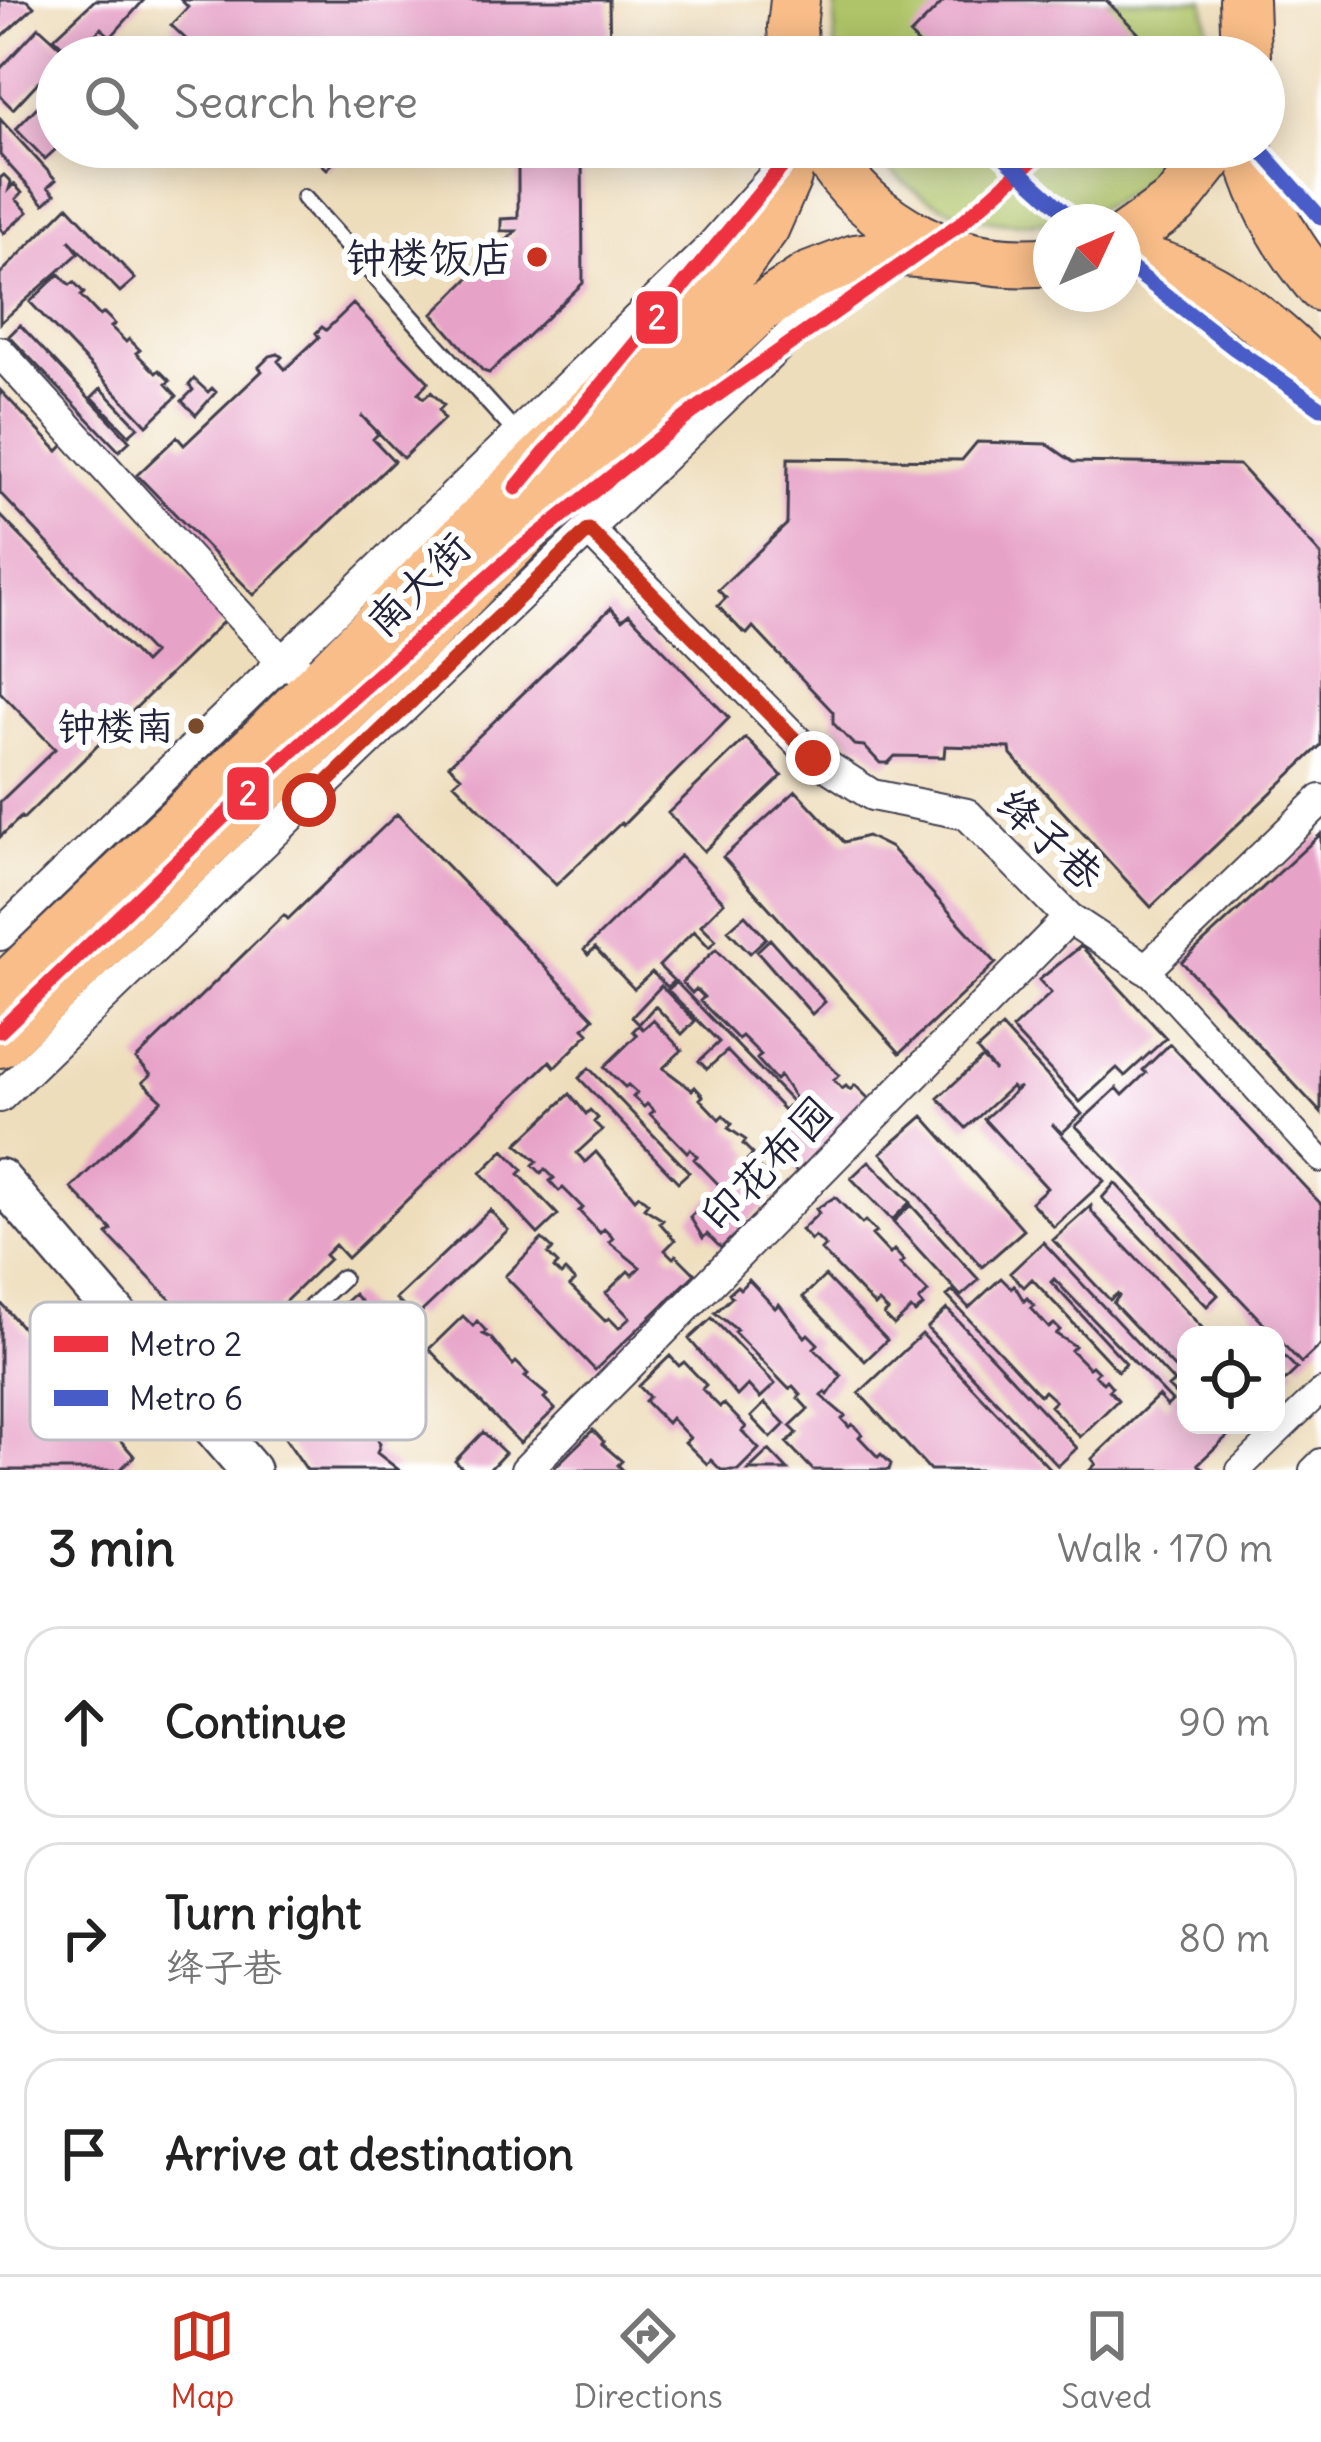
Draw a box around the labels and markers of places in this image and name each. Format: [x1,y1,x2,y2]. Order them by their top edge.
place label: 钟楼饭店 [345,231,513,283]
marker: 钟楼饭店 [524,244,550,270]
place label: 钟楼南 [57,702,174,751]
marker: 钟楼南 [185,715,207,737]

